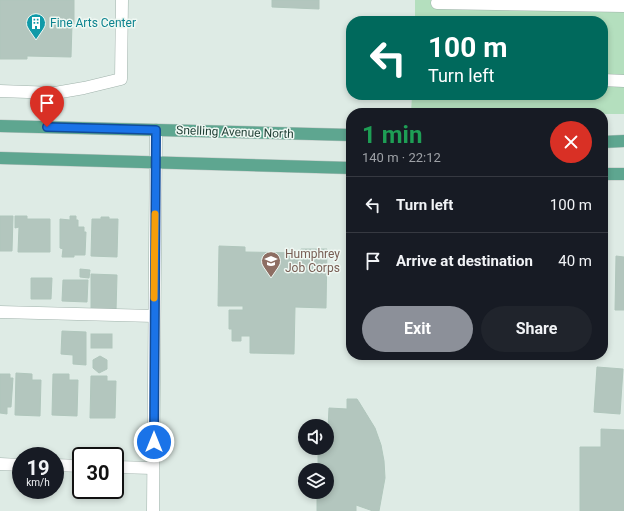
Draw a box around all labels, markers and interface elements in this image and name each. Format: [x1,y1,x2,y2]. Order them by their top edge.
building icon: Fine Arts Center [25,12,47,40]
place label: Fine Arts Center [50,16,136,30]
text: 100 m [428,31,507,64]
icon: left [362,32,414,84]
text: Turn left [428,65,494,86]
pin [30,86,64,127]
icon: arrive [36,92,58,114]
text: 1 min [362,121,422,149]
button: close [550,121,592,163]
street label: Snelling Avenue North [176,123,294,141]
text: 140 m · 22:12 [362,150,441,165]
icon: left [362,194,384,216]
text: Turn left [396,196,453,214]
text: 100 m [550,196,592,214]
place label: Humphrey Job Corps [285,247,340,275]
school or university icon: Humphrey Job Corps [260,250,282,278]
icon: arrive [362,250,384,272]
text: Arrive at destination [396,252,533,270]
text: 40 m [558,252,592,270]
button: Exit [362,306,473,352]
button: Share [481,306,592,352]
map controls [298,419,334,499]
button: sound [298,419,334,455]
position arrow [133,421,175,463]
speed limit sign: 30 [72,447,124,499]
text: 19 [27,456,49,480]
button: layers [298,463,334,499]
text: km/h [26,477,50,488]

